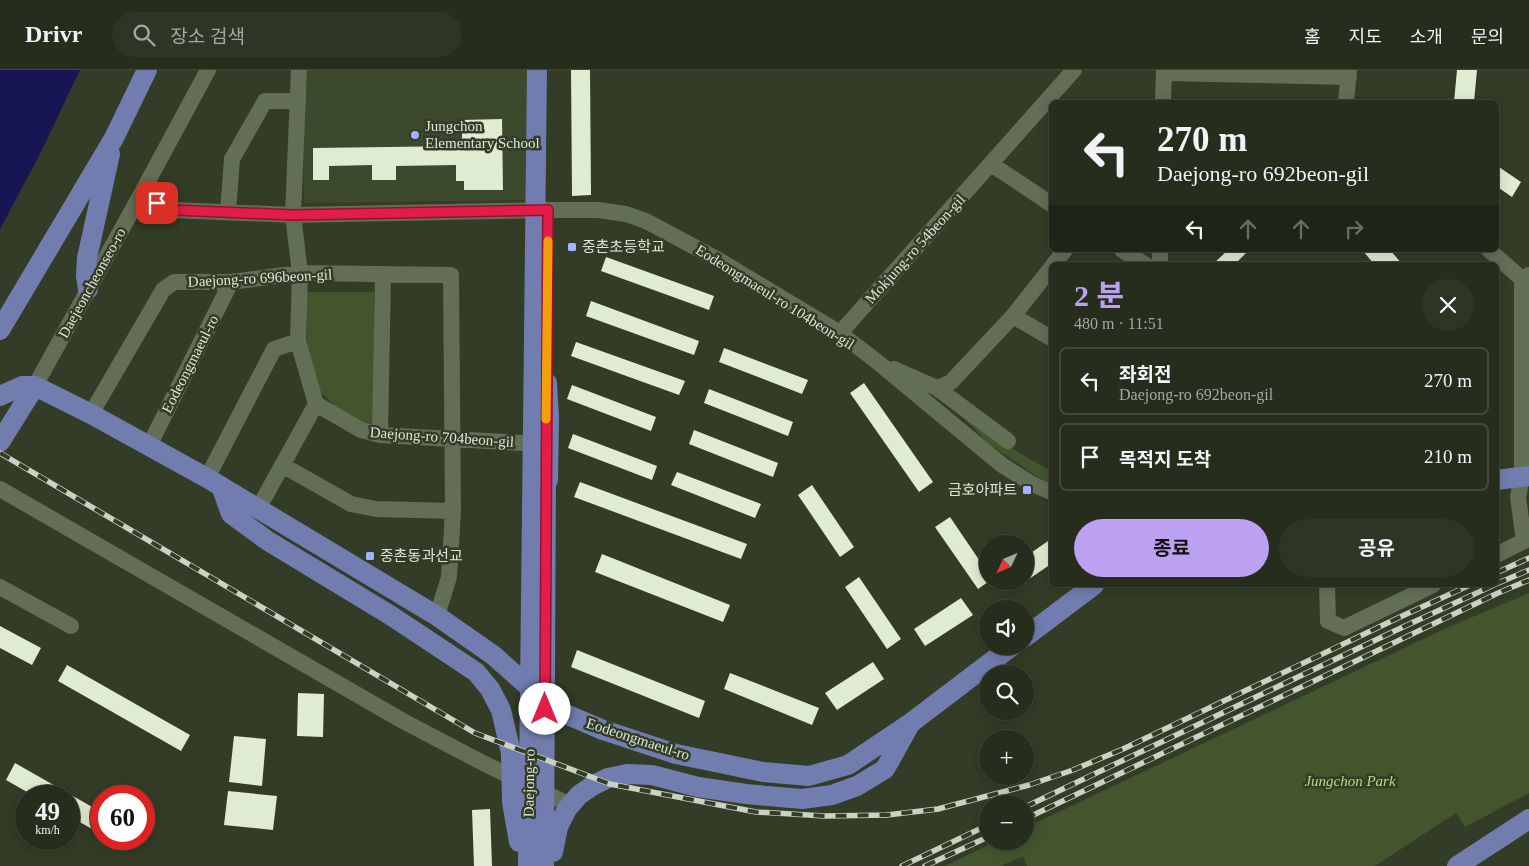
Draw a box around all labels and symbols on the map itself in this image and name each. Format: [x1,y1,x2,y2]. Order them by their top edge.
place label: Jungchon Elementary School [425,118,540,151]
marker: Jungchon Elementary School [409,129,421,141]
pin [136,182,178,224]
street label: Mokjung-ro 54beon-gil [862,191,968,307]
street label: Daejeoncheonseo-ro [55,225,129,341]
place label: 중촌초등학교 [582,238,665,255]
marker: 중촌초등학교 [566,241,578,253]
street label: Eodeongmaeul-ro 104beon-gil [693,242,857,352]
street label: Daejong-ro 696beon-gil [187,266,333,290]
street label: Eodeongmaeul-ro [158,312,222,416]
street label: Daejong-ro 704beon-gil [369,424,515,450]
place label: 금호아파트 [948,482,1017,498]
marker: 금호아파트 [1021,484,1033,496]
north arrow [979,535,1034,590]
place label: 중촌동과선교 [380,548,463,564]
marker: 중촌동과선교 [364,550,376,562]
position arrow [518,682,570,734]
street label: Eodeongmaeul-ro [584,715,692,763]
street label: Daejong-ro [520,749,538,817]
park label: Jungchon Park [1304,773,1396,789]
speed limit sign: 60 [90,785,155,850]

